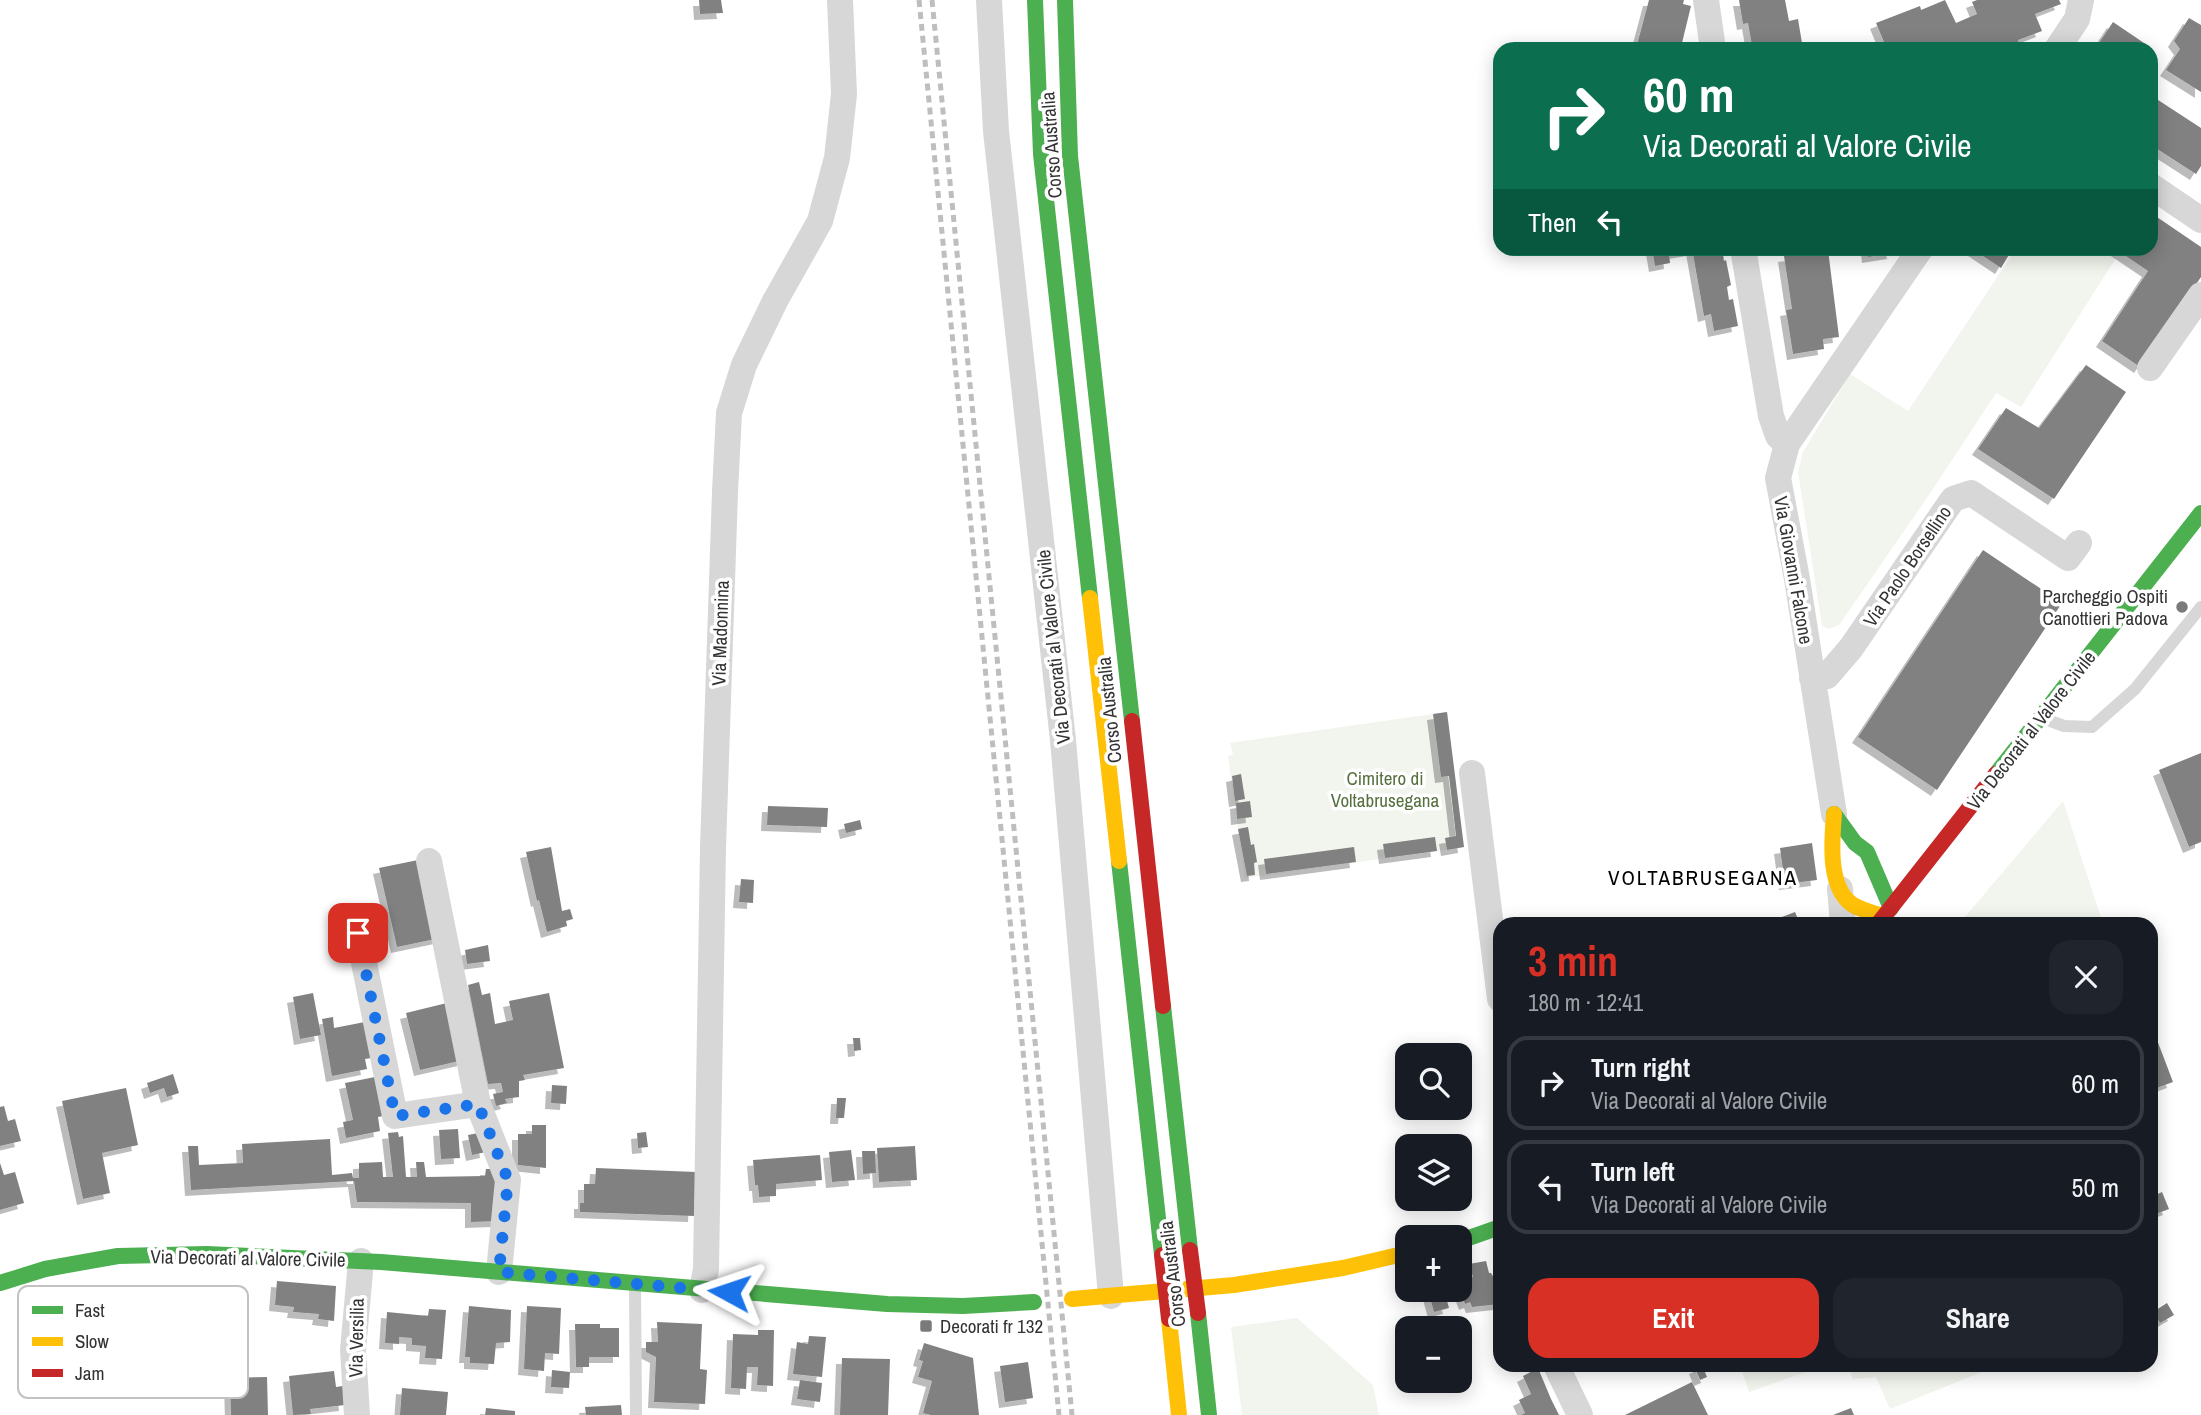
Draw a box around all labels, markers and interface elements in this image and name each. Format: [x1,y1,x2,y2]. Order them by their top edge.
text: 60 m [1643,61,1735,127]
icon: right [1528,70,1619,161]
street label: Corso Australia [1034,91,1068,199]
text: Via Decorati al Valore Civile [1643,124,1972,167]
icon: left [1591,203,1629,241]
text: Then [1528,205,1577,240]
street label: Via Giovanni Falcone [1768,494,1820,646]
street label: Via Paolo Borsellino [1857,500,1957,632]
street label: Via Decorati al Valore Civile [1030,549,1076,745]
street label: Via Madonnina [705,580,735,686]
place label: Parcheggio Ospiti Canottieri Padova [2042,583,2168,631]
marker: Parcheggio Ospiti Canottieri Padova [2174,599,2190,615]
street label: Via Decorati al Valore Civile [1961,645,2101,815]
street label: Corso Australia [1090,655,1127,764]
park label: Cimitero di Voltabrusegana [1331,765,1439,813]
district label: VOLTABRUSEGANA [1608,863,1798,892]
pin [328,903,388,963]
icon: arrive [339,914,377,952]
text: 3 min [1528,933,1618,989]
button: close [2049,940,2123,1014]
text: 180 m · 12:41 [1528,987,1643,1018]
map controls [1395,1043,1472,1393]
button: search [1395,1043,1472,1120]
text: Turn right [1591,1050,1690,1085]
icon: right [1532,1064,1570,1102]
text: 60 m [2072,1066,2119,1101]
text: Via Decorati al Valore Civile [1591,1085,1827,1116]
button: layers [1395,1134,1472,1211]
text: Turn left [1591,1154,1675,1189]
icon: left [1532,1168,1570,1206]
text: 50 m [2072,1170,2119,1205]
text: Via Decorati al Valore Civile [1591,1189,1827,1220]
street label: Corso Australia [1153,1219,1191,1328]
button: + [1395,1225,1472,1302]
street label: Via Decorati al Valore Civile [150,1243,346,1273]
position arrow [692,1255,766,1329]
button: Exit [1528,1278,1819,1358]
button: Share [1833,1278,2123,1358]
legend [18,1286,248,1398]
text: Fast [75,1297,105,1323]
street label: Via Versilia [342,1298,370,1378]
place label: Decorati fr 132 [940,1313,1043,1339]
button: − [1395,1316,1472,1393]
marker: Decorati fr 132 [918,1318,934,1334]
text: Slow [75,1328,110,1354]
text: Jam [75,1360,104,1386]

